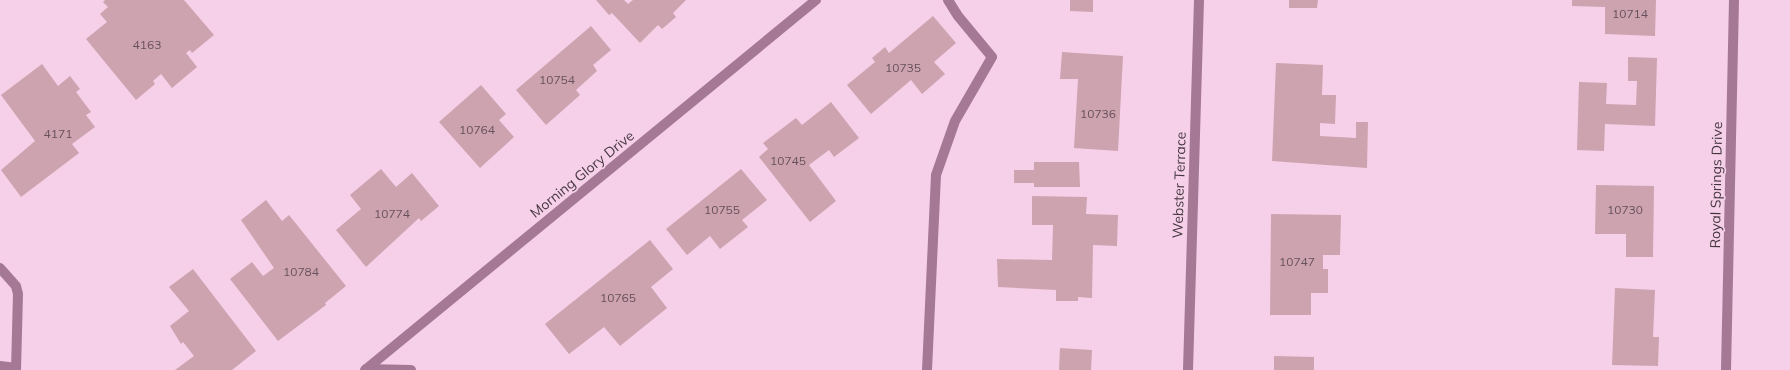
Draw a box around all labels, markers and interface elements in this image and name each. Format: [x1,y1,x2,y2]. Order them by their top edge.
house number: 10714 [1612,6,1648,21]
house number: 4163 [133,37,161,52]
house number: 10735 [885,60,921,75]
house number: 10754 [539,72,575,87]
house number: 10736 [1080,106,1116,121]
house number: 10764 [459,122,495,137]
street label: Royal Springs Drive [1706,122,1726,248]
house number: 4171 [44,126,72,141]
street label: Morning Glory Drive [526,126,638,222]
street label: Webster Terrace [1168,131,1190,239]
house number: 10745 [770,153,806,168]
house number: 10755 [704,202,740,217]
house number: 10730 [1607,202,1643,217]
house number: 10774 [374,206,410,221]
house number: 10747 [1279,254,1315,269]
house number: 10784 [283,264,319,279]
house number: 10765 [600,290,636,305]

